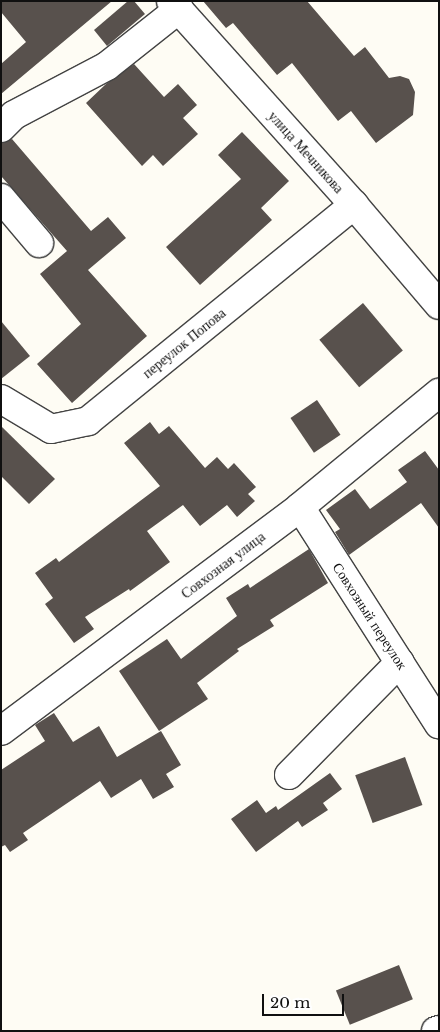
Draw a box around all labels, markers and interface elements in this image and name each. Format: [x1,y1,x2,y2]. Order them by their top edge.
street label: улица Мечникова [265,108,347,196]
street label: переулок Попова [139,304,229,382]
street label: Совхозная улица [178,528,268,602]
street label: Совхозный переулок [329,559,411,673]
scale bar [265,984,348,1016]
text: 20 m [270,993,310,1012]

